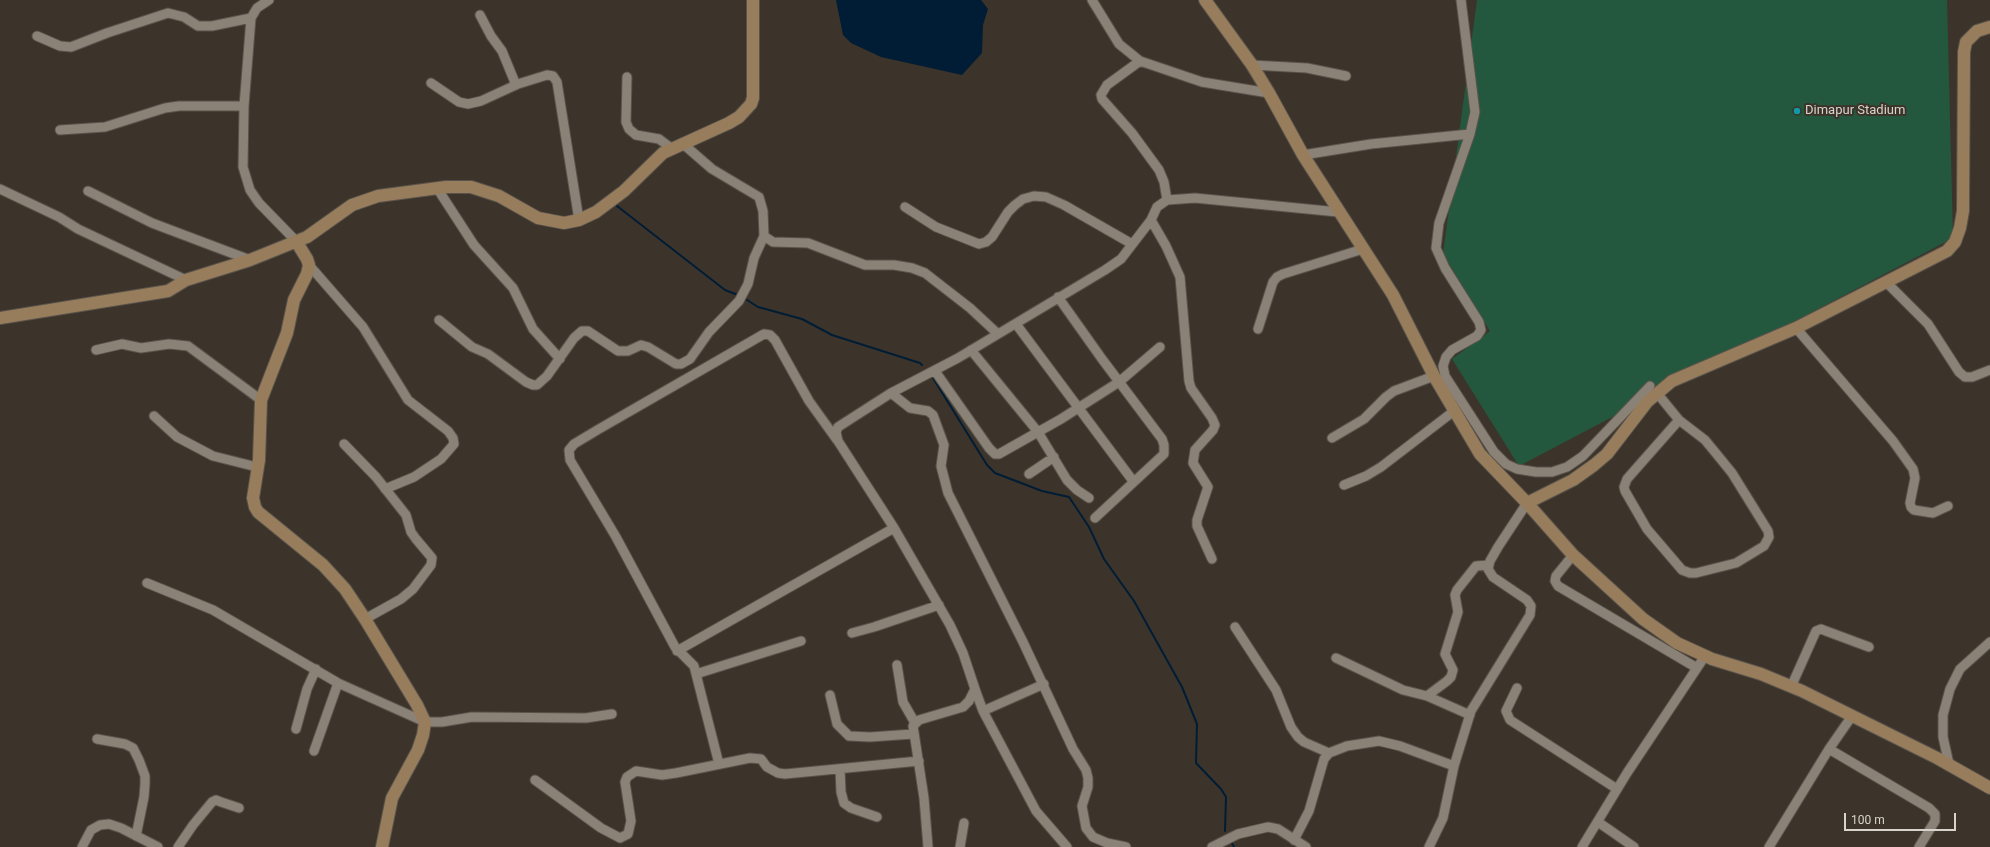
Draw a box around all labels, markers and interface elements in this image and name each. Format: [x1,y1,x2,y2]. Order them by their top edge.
place label: Dimapur Stadium [1805,103,1905,119]
marker: Dimapur Stadium [1792,106,1802,116]
scale bar [1846,805,1958,831]
text: 100 m [1851,813,1885,827]

